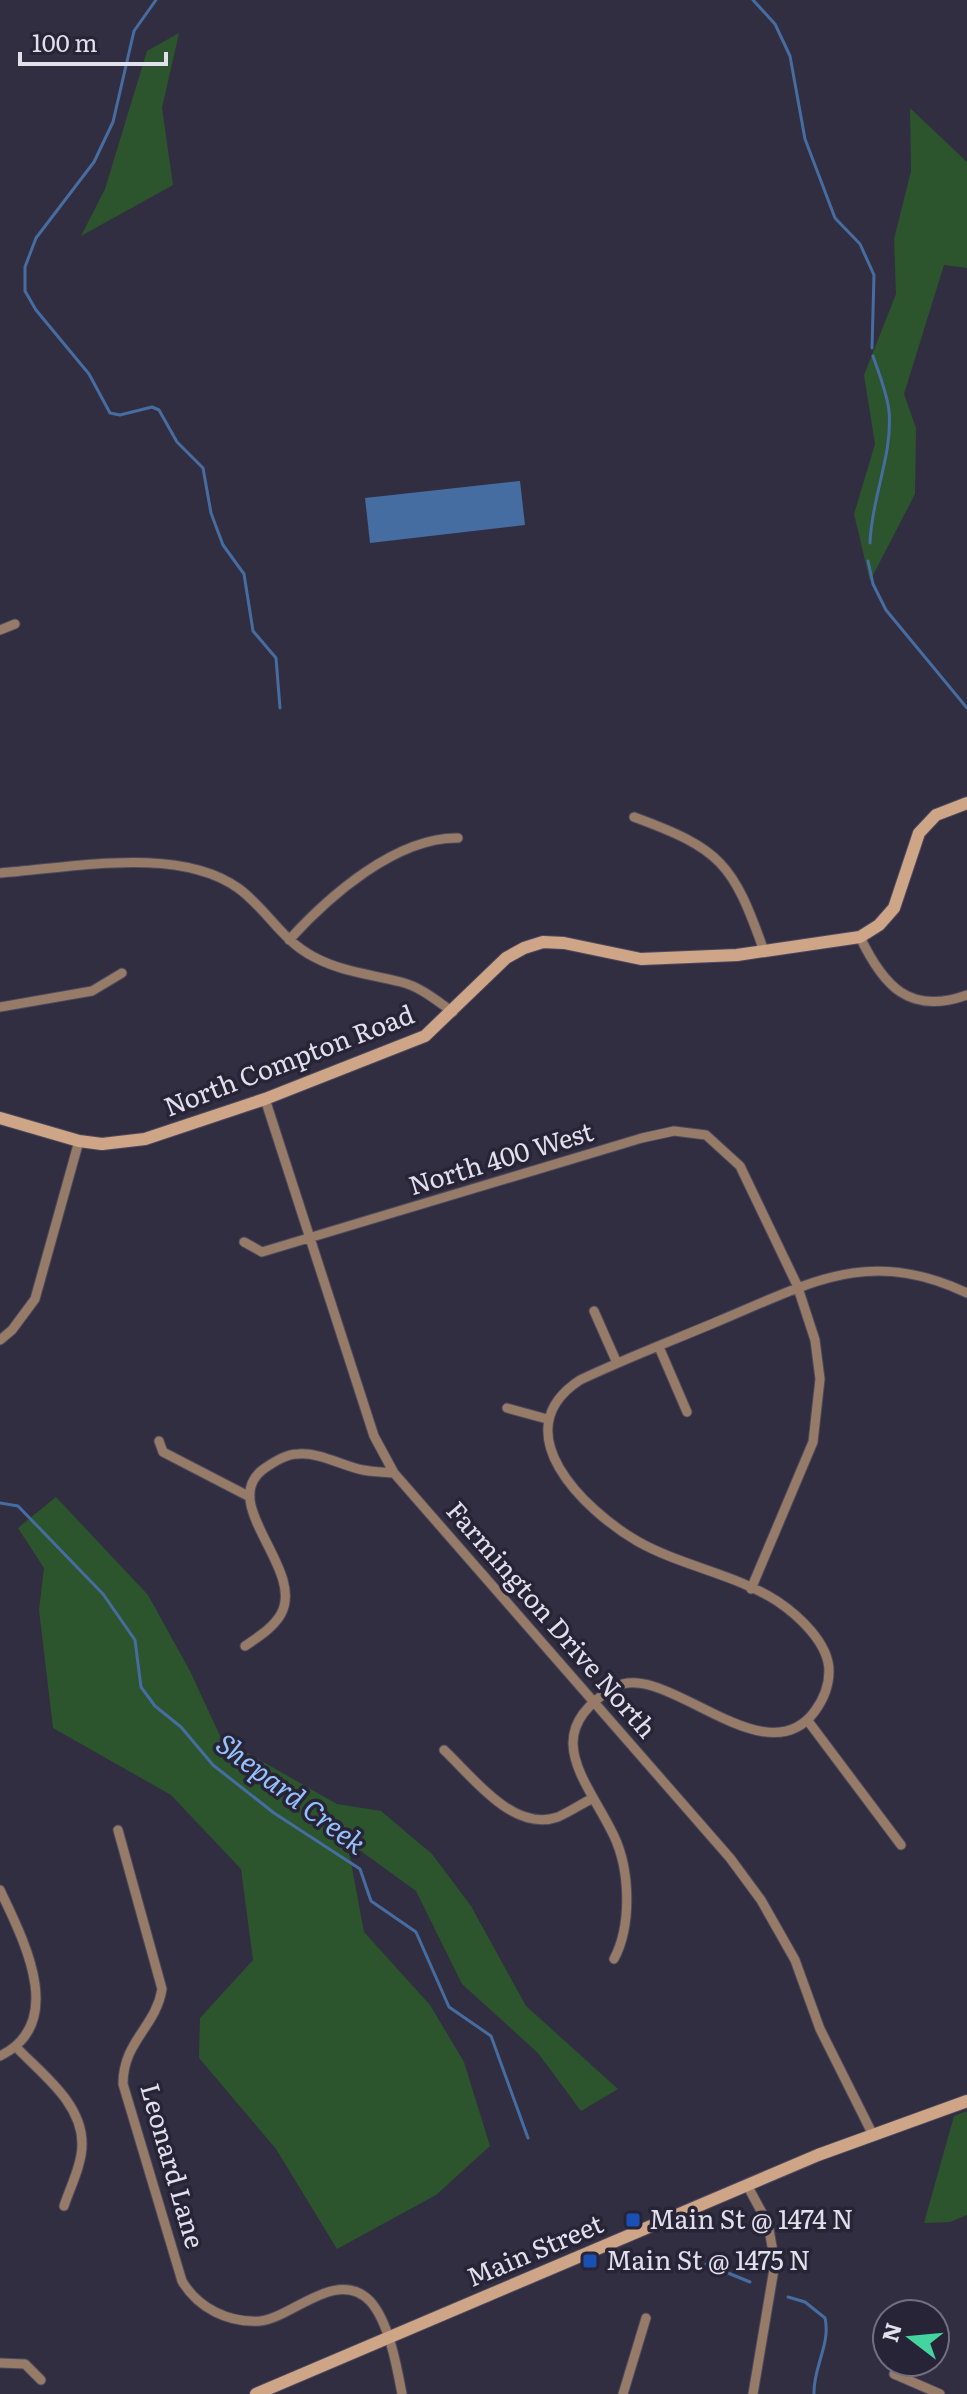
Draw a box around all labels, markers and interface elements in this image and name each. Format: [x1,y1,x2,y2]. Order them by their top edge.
scale bar [20,16,166,66]
text: 100 m [32,24,98,59]
street label: North Compton Road [157,993,419,1124]
street label: North 400 West [403,1110,598,1203]
street label: Farmington Drive North [439,1491,667,1746]
water label: Shepard Creek [208,1722,377,1863]
street label: Leonard Lane [132,2078,217,2252]
place label: Main St @ 1474 N [649,2198,853,2237]
street label: Main Street [460,2202,609,2295]
marker: Main St @ 1474 N [624,2211,642,2229]
place label: Main St @ 1475 N [606,2239,811,2278]
marker: Main St @ 1475 N [581,2252,599,2270]
north arrow [871,2298,951,2378]
text: N [872,2319,909,2345]

